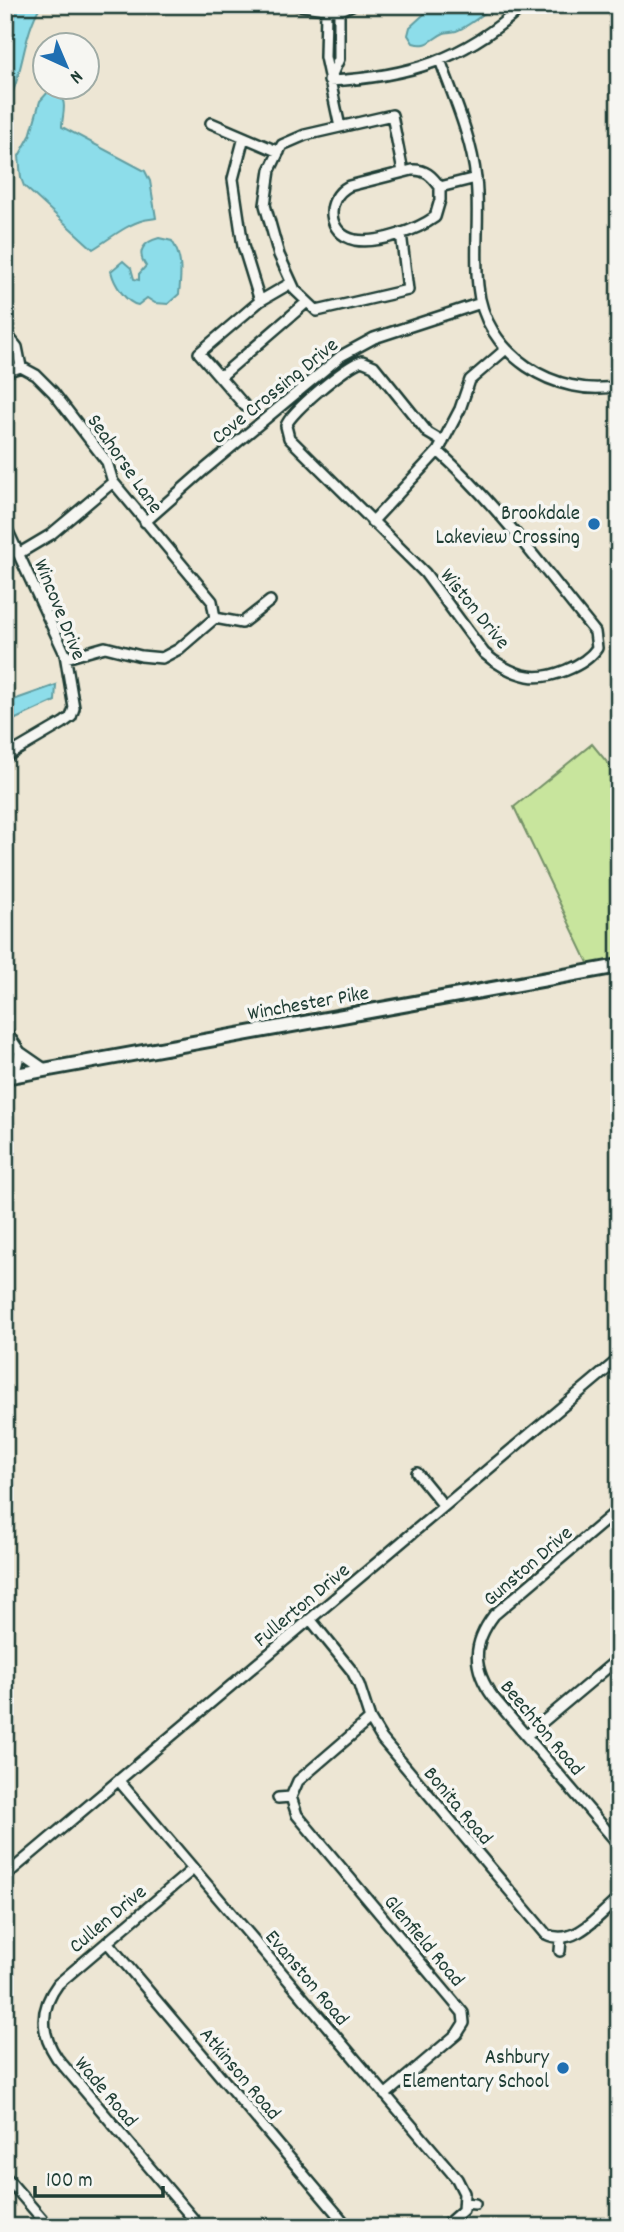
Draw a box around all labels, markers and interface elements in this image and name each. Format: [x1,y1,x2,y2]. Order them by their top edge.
north arrow [32,32,102,102]
text: N [63,63,88,89]
street label: Cove Crossing Drive [206,332,346,453]
street label: Seahorse Lane [78,409,169,521]
place label: Brookdale Lakeview Crossing [436,500,580,554]
marker: Brookdale Lakeview Crossing [586,516,602,532]
street label: Wincove Drive [24,555,92,665]
street label: Wiston Drive [432,563,516,657]
street label: Winchester Pike [246,980,371,1030]
street label: Gunston Drive [478,1520,580,1615]
street label: Fullerton Drive [248,1557,358,1656]
street label: Beechton Road [491,1674,590,1784]
street label: Bonita Road [415,1761,499,1853]
street label: Cullen Drive [63,1879,154,1962]
street label: Glenfield Road [375,1889,470,1995]
street label: Evanston Road [256,1924,355,2034]
street label: Atkinson Road [191,2022,287,2128]
place label: Ashbury Elementary School [402,2044,549,2098]
street label: Wade Road [66,2051,144,2135]
marker: Ashbury Elementary School [555,2060,571,2076]
scale bar [35,2155,163,2199]
text: 100 m [46,2167,93,2197]

